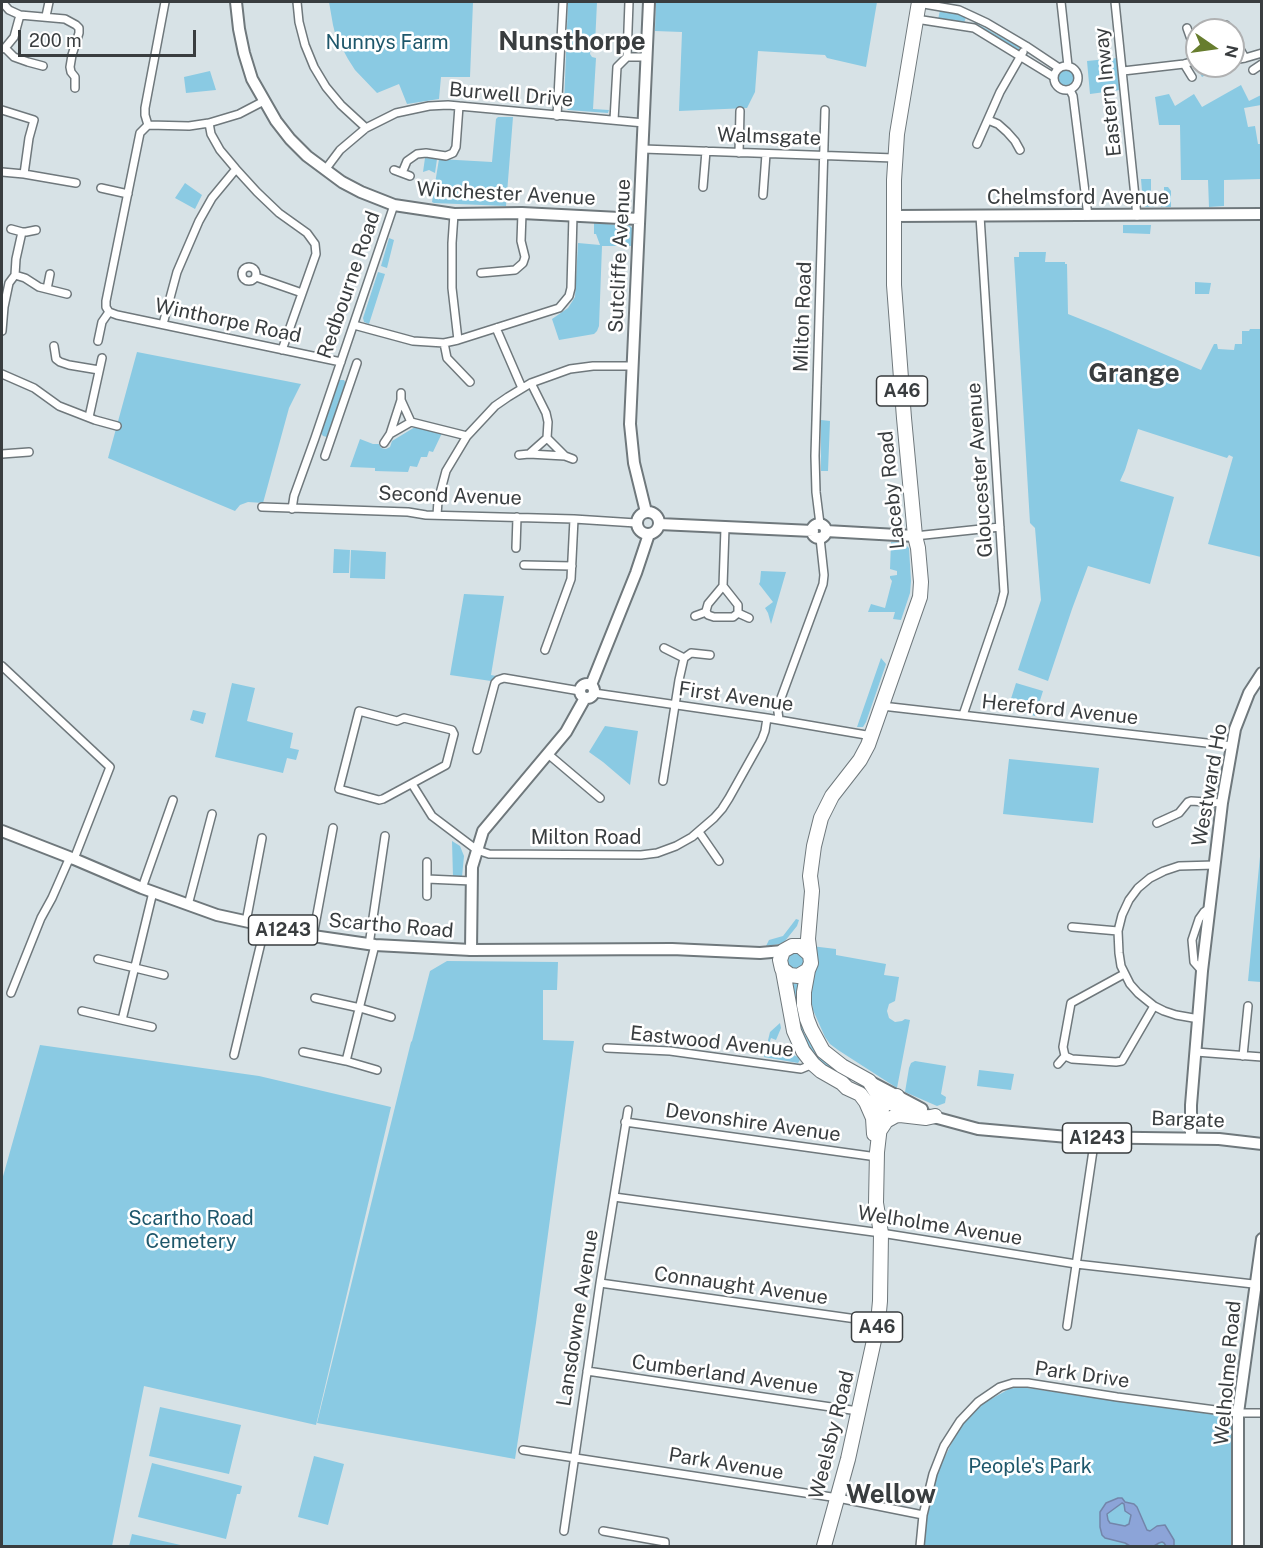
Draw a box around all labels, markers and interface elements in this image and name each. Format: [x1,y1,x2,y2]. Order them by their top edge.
scale bar [21,18,200,56]
north arrow [1185,18,1245,78]
district label: Nunsthorpe [498,26,646,58]
street label: Eastern Inway [1089,26,1127,158]
text: 200 m [29,30,82,51]
park label: Nunnys Farm [326,31,448,55]
text: N [1220,43,1242,60]
street label: Burwell Drive [448,78,574,112]
street label: Walmsgate [717,123,821,151]
street label: Winchester Avenue [416,177,596,211]
street label: Sutcliffe Avenue [604,178,636,334]
street label: Chelmsford Avenue [987,186,1169,210]
street label: Redbourne Road [313,208,385,362]
street label: Milton Road [789,261,817,373]
street label: Winthorpe Road [153,294,303,348]
district label: Grange [1088,358,1180,390]
road number: A46 [876,376,928,406]
street label: Gloucester Avenue [962,382,998,558]
street label: Laceby Road [874,430,910,550]
street label: Second Avenue [378,481,522,511]
street label: First Avenue [677,677,795,717]
street label: Hereford Avenue [981,690,1139,730]
street label: Westward Ho [1187,722,1233,848]
street label: Milton Road [531,826,641,850]
street label: Scartho Road [327,909,455,943]
road number: A1243 [248,915,318,945]
street label: Eastwood Avenue [629,1021,795,1063]
street label: Devonshire Avenue [664,1099,842,1147]
street label: Bargate [1151,1107,1225,1133]
road number: A1243 [1062,1123,1132,1153]
street label: Welholme Avenue [856,1201,1024,1251]
park label: Scartho Road Cemetery [128,1207,254,1254]
street label: Lansdowne Avenue [552,1228,604,1408]
street label: Connaught Avenue [652,1262,830,1310]
street label: Welholme Road [1210,1300,1246,1446]
road number: A46 [852,1312,902,1342]
street label: Cumberland Avenue [630,1350,820,1400]
street label: Park Drive [1033,1356,1131,1394]
street label: Weelsby Road [804,1368,860,1502]
street label: Park Avenue [667,1443,785,1485]
park label: People's Park [968,1455,1092,1479]
district label: Wellow [846,1479,936,1511]

